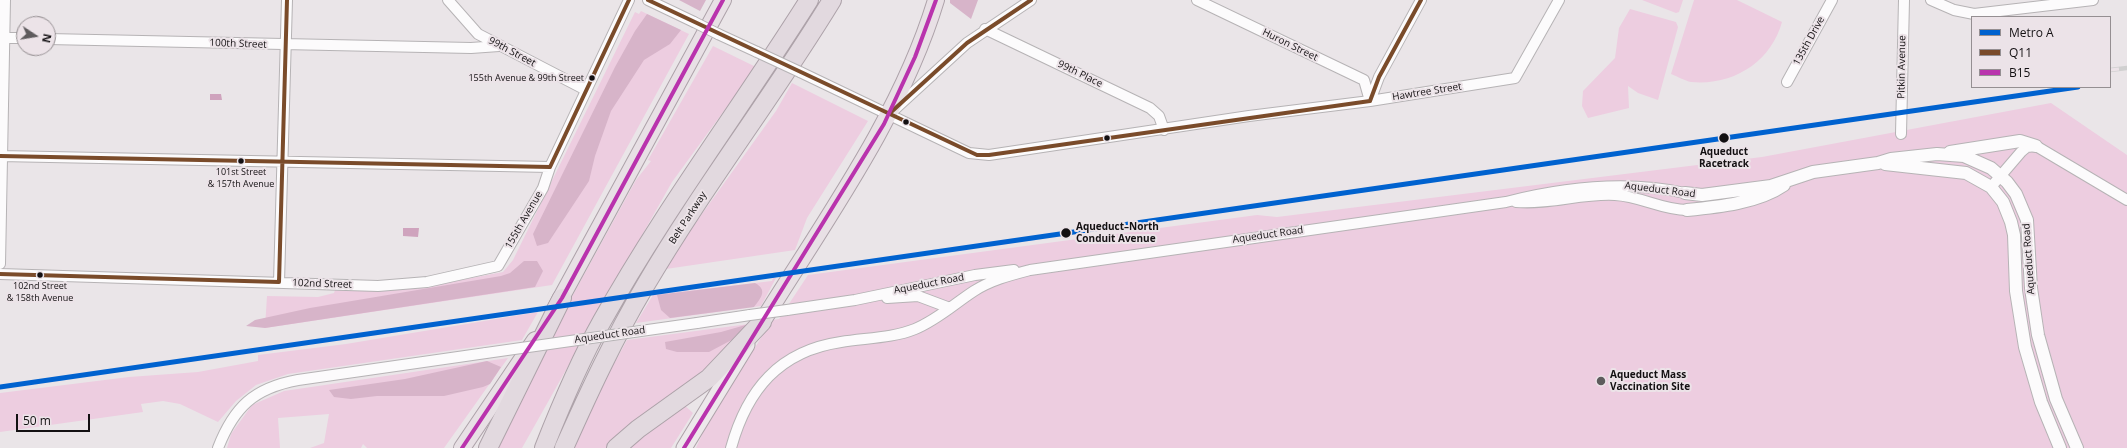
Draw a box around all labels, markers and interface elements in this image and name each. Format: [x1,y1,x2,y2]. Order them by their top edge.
street label: 135th Drive [1791,15,1827,67]
north arrow [16,16,56,56]
legend [1971,16,2111,88]
text: Metro A [2009,24,2054,41]
street label: Huron Street [1260,26,1320,64]
text: N [39,32,56,44]
street label: 99th Street [486,35,538,69]
street label: Pitkin Avenue [1895,35,1909,99]
street label: 100th Street [209,37,267,51]
text: Q11 [2009,44,2032,61]
street label: 99th Place [1056,58,1104,90]
text: B15 [2009,64,2030,81]
place label: 155th Avenue & 99th Street [468,73,584,83]
marker: 155th Avenue & 99th Street [587,73,597,83]
street label: Hawtree Street [1391,81,1463,103]
unlabelled marker [901,117,911,127]
marker: Aqueduct Racetrack [1717,131,1731,145]
unlabelled marker [1102,133,1112,143]
place label: Aqueduct Racetrack [1699,146,1749,170]
marker: 101st Street & 157th Avenue [236,156,246,166]
place label: 101st Street & 157th Avenue [208,167,274,188]
street label: Aqueduct Road [1624,180,1696,200]
street label: 155th Avenue [503,189,545,251]
street label: Belt Parkway [667,190,709,246]
place label: Aqueduct–North Conduit Avenue [1076,221,1159,244]
street label: Aqueduct Road [2021,223,2037,295]
street label: Aqueduct Road [1232,224,1304,246]
marker: Aqueduct–North Conduit Avenue [1059,226,1073,240]
marker: 102nd Street & 158th Avenue [35,270,45,280]
street label: Aqueduct Road [893,271,965,297]
street label: 102nd Street [292,277,352,291]
place label: 102nd Street & 158th Avenue [7,281,73,302]
street label: Aqueduct Road [574,324,646,346]
place label: Aqueduct Mass Vaccination Site [1610,369,1690,392]
marker: Aqueduct Mass Vaccination Site [1595,375,1607,387]
scale bar [18,406,92,432]
text: 50 m [23,412,51,429]

